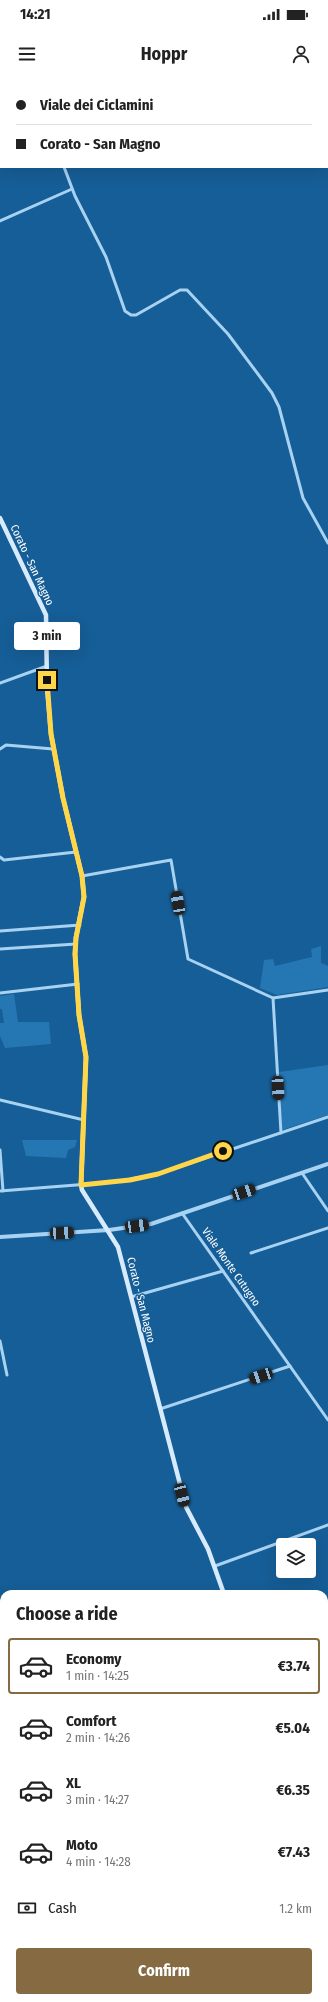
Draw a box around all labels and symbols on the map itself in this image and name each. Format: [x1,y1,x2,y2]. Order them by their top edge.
street label: Corato - San Magno [8,523,56,608]
callout: 3 min [14,622,80,650]
route end [38,671,56,689]
car [170,890,186,916]
car [271,1076,285,1100]
route start [214,1142,232,1160]
car [231,1183,257,1201]
car [124,1218,150,1234]
street label: Viale Monte Cutugno [199,1225,263,1309]
car [50,1226,74,1240]
street label: Corato - San Magno [124,1256,158,1344]
car [248,1367,274,1385]
car [173,1482,191,1508]

